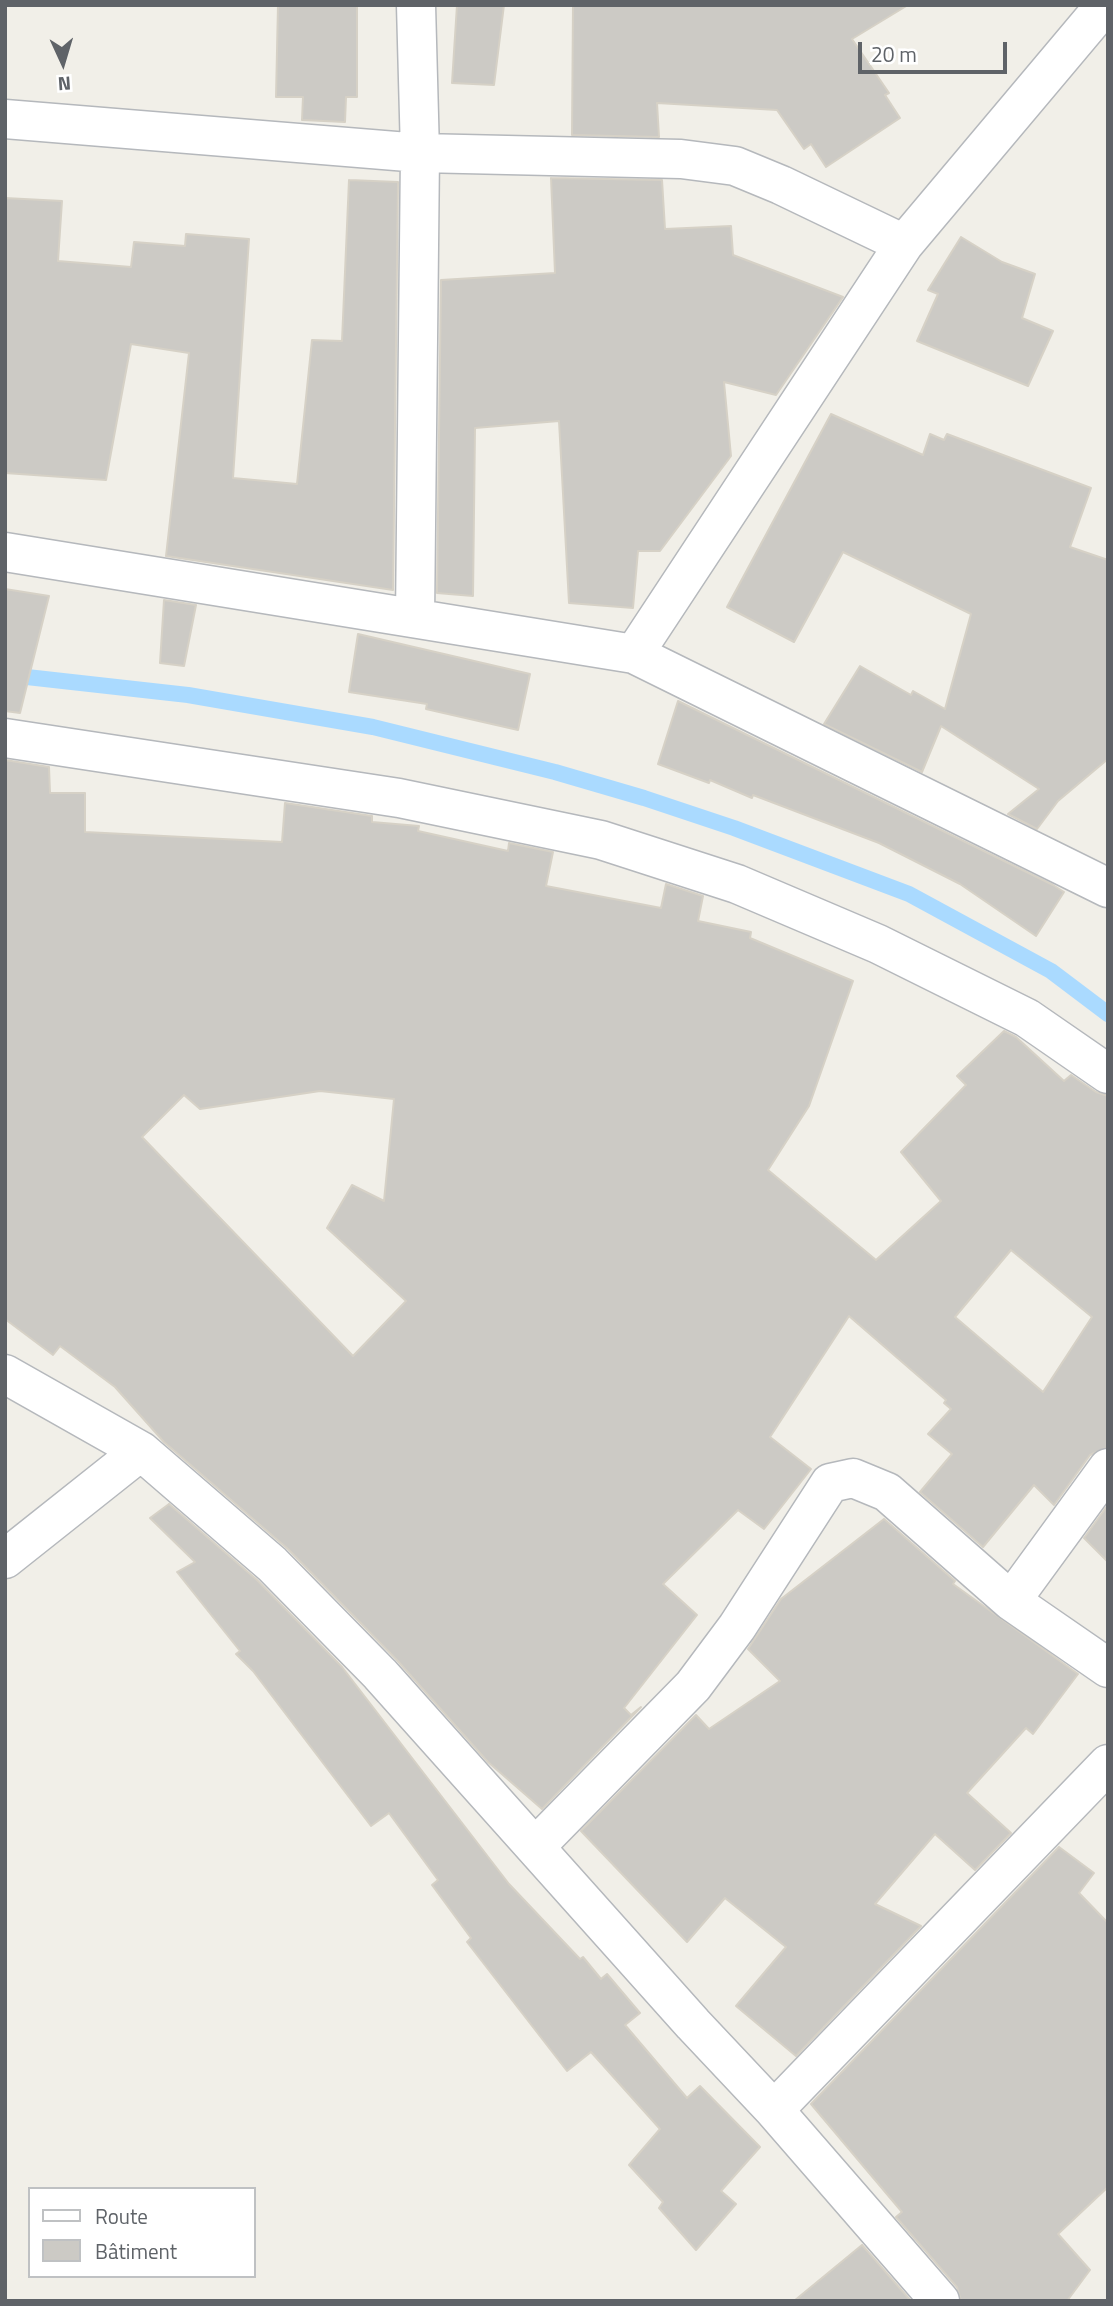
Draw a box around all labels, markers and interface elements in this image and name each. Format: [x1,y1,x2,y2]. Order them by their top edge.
north arrow [28,28,98,98]
scale bar [861,28,1010,72]
text: 20 m [871,38,917,70]
text: N [57,70,72,99]
legend [28,2187,256,2278]
text: Route [95,2200,148,2232]
text: Bâtiment [95,2235,177,2267]

